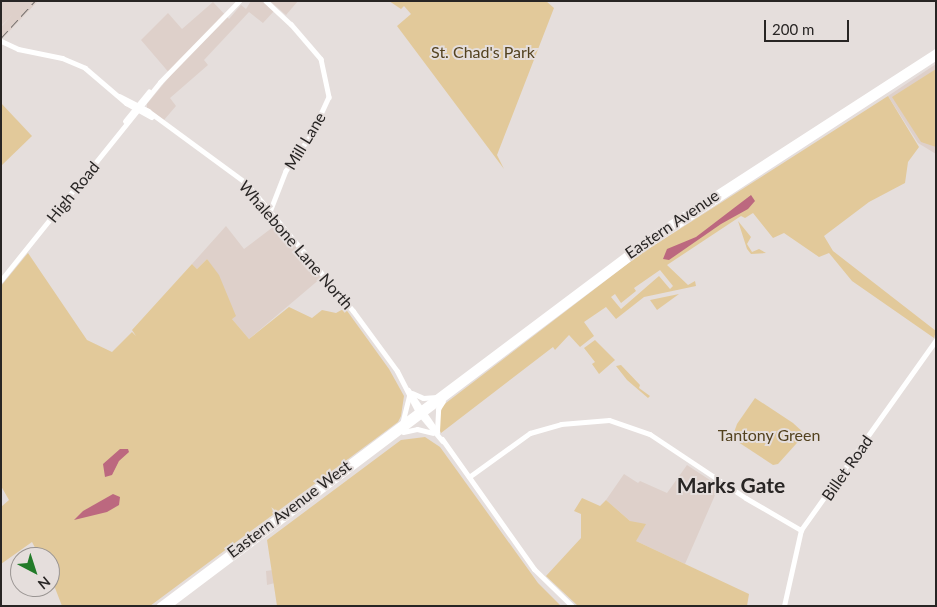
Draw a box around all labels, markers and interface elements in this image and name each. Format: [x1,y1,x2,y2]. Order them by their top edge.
scale bar [767,10,852,42]
text: 200 m [772,20,814,38]
park label: St. Chad's Park [431,42,535,62]
street label: Mill Lane [280,109,330,173]
street label: High Road [43,158,103,226]
street label: Whalebone Lane North [235,177,357,313]
street label: Eastern Avenue [621,185,723,263]
park label: Tantony Green [717,425,821,445]
street label: Billet Road [818,432,876,504]
street label: Eastern Avenue West [223,456,355,562]
district label: Marks Gate [677,472,785,498]
north arrow [10,547,60,597]
text: N [35,573,54,593]

